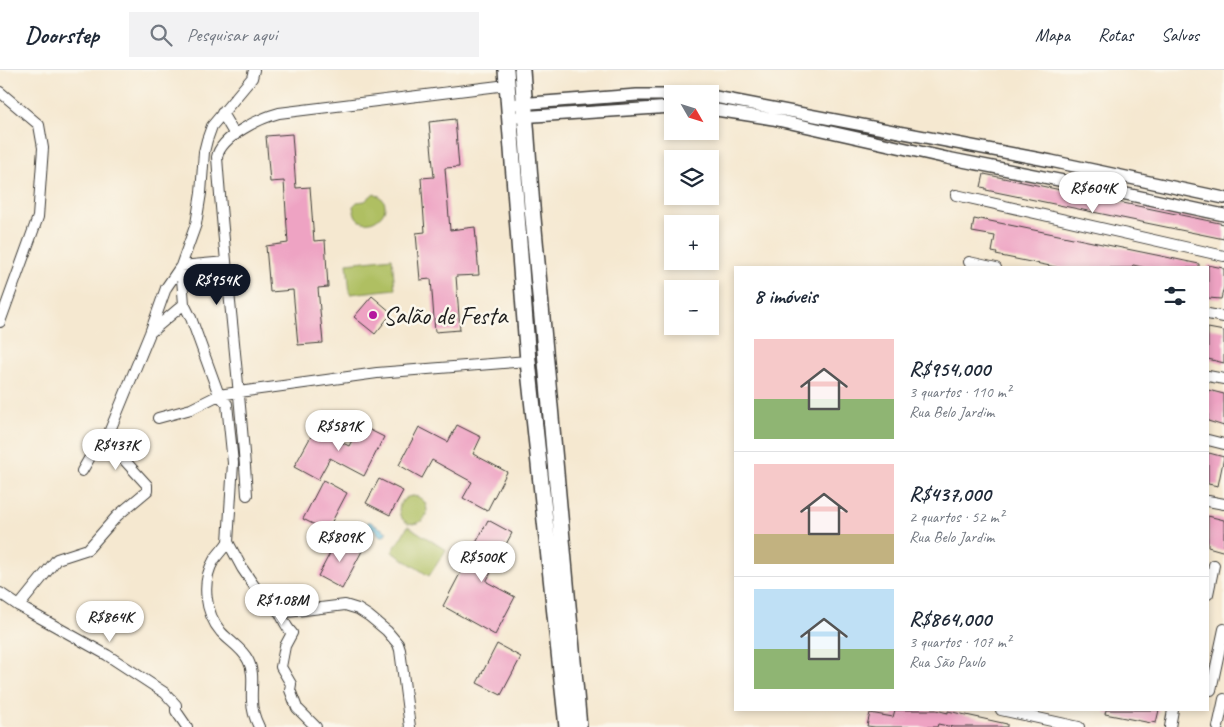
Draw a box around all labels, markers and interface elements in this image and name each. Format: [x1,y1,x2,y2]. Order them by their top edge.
search box [129,12,479,57]
text: Doorstep [25,20,99,50]
icon: search [147,21,175,49]
text: Pesquisar aqui [187,23,277,47]
text: Mapa [1035,24,1070,46]
text: Rotas [1098,24,1133,46]
text: Salvos [1161,24,1199,46]
north arrow [664,85,719,140]
map controls [664,85,719,335]
button: layers [664,150,719,205]
pin: R$604K [1052,172,1134,214]
text: R$604K [1070,178,1116,198]
button: + [664,215,719,270]
pin: R$954K [176,264,258,306]
text: R$954K [194,270,240,290]
button: − [664,280,719,335]
icon: filters [1161,282,1189,310]
text: 8 imóveis [754,283,817,309]
place label: Salão de Festa [383,300,509,332]
marker: Salão de Festa [367,309,379,321]
text: R$954,000 [909,356,990,382]
icon: home [794,359,854,419]
text: 3 quartos · 110 m² [909,382,1011,402]
text: Rua Belo Jardim [909,402,994,422]
pin: R$581K [298,410,380,452]
text: R$581K [316,416,362,436]
pin: R$437K [75,428,157,471]
text: R$437K [93,435,139,455]
text: R$437,000 [909,481,991,507]
icon: home [794,484,854,544]
text: 2 quartos · 52 m² [909,507,1004,527]
pin: R$809K [299,520,381,563]
text: R$809K [317,527,363,547]
text: Rua Belo Jardim [909,527,994,547]
pin: R$500K [441,540,523,583]
text: R$500K [459,547,505,567]
pin: R$1.08M [236,584,328,626]
text: R$1.08M [256,590,308,610]
pin: R$864K [69,600,151,643]
text: R$864,000 [909,606,991,632]
text: R$864K [87,607,133,627]
icon: home [794,609,854,669]
text: 3 quartos · 107 m² [909,632,1011,652]
text: Rua São Paulo [909,652,985,672]

